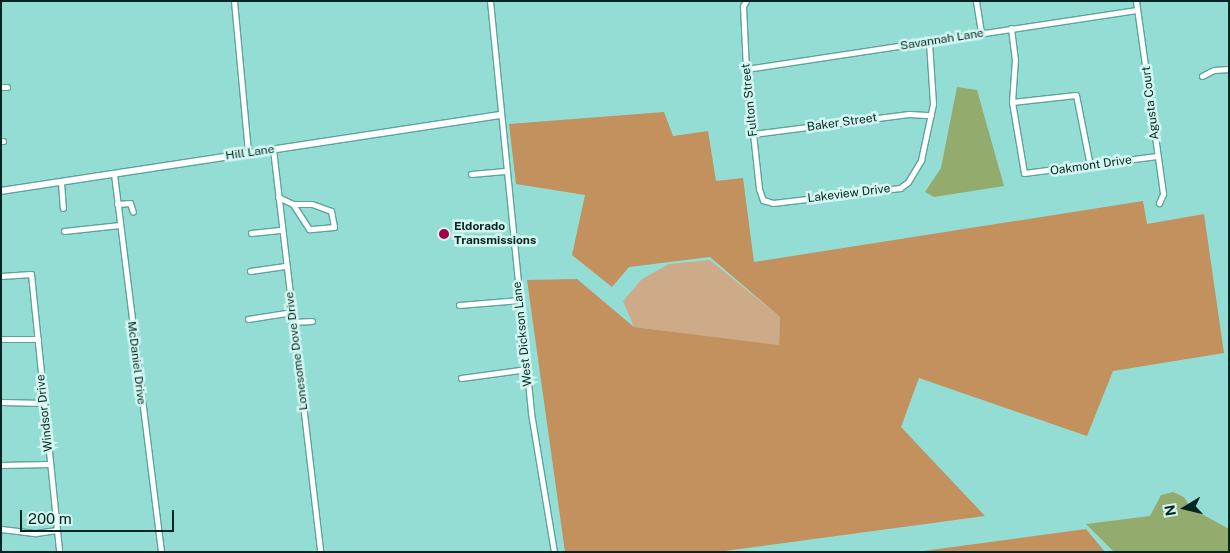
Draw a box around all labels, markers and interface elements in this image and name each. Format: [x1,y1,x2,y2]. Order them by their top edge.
street label: Savannah Lane [899,26,985,54]
street label: Fulton Street [739,63,761,137]
street label: Agusta Court [1139,65,1163,141]
street label: Baker Street [806,111,878,135]
street label: Hill Lane [225,142,275,164]
street label: Oakmont Drive [1049,153,1133,179]
street label: Lakeview Drive [807,182,891,206]
place label: Eldorado Transmissions [454,220,536,248]
marker: Eldorado Transmissions [438,228,450,240]
street label: West Dickson Lane [510,281,536,387]
street label: Lonesome Dove Drive [283,291,311,411]
street label: McDaniel Drive [124,320,148,406]
street label: Windsor Drive [34,374,56,452]
north arrow [1160,483,1210,533]
scale bar [22,500,176,532]
text: N [1161,504,1179,517]
text: 200 m [28,510,72,527]

